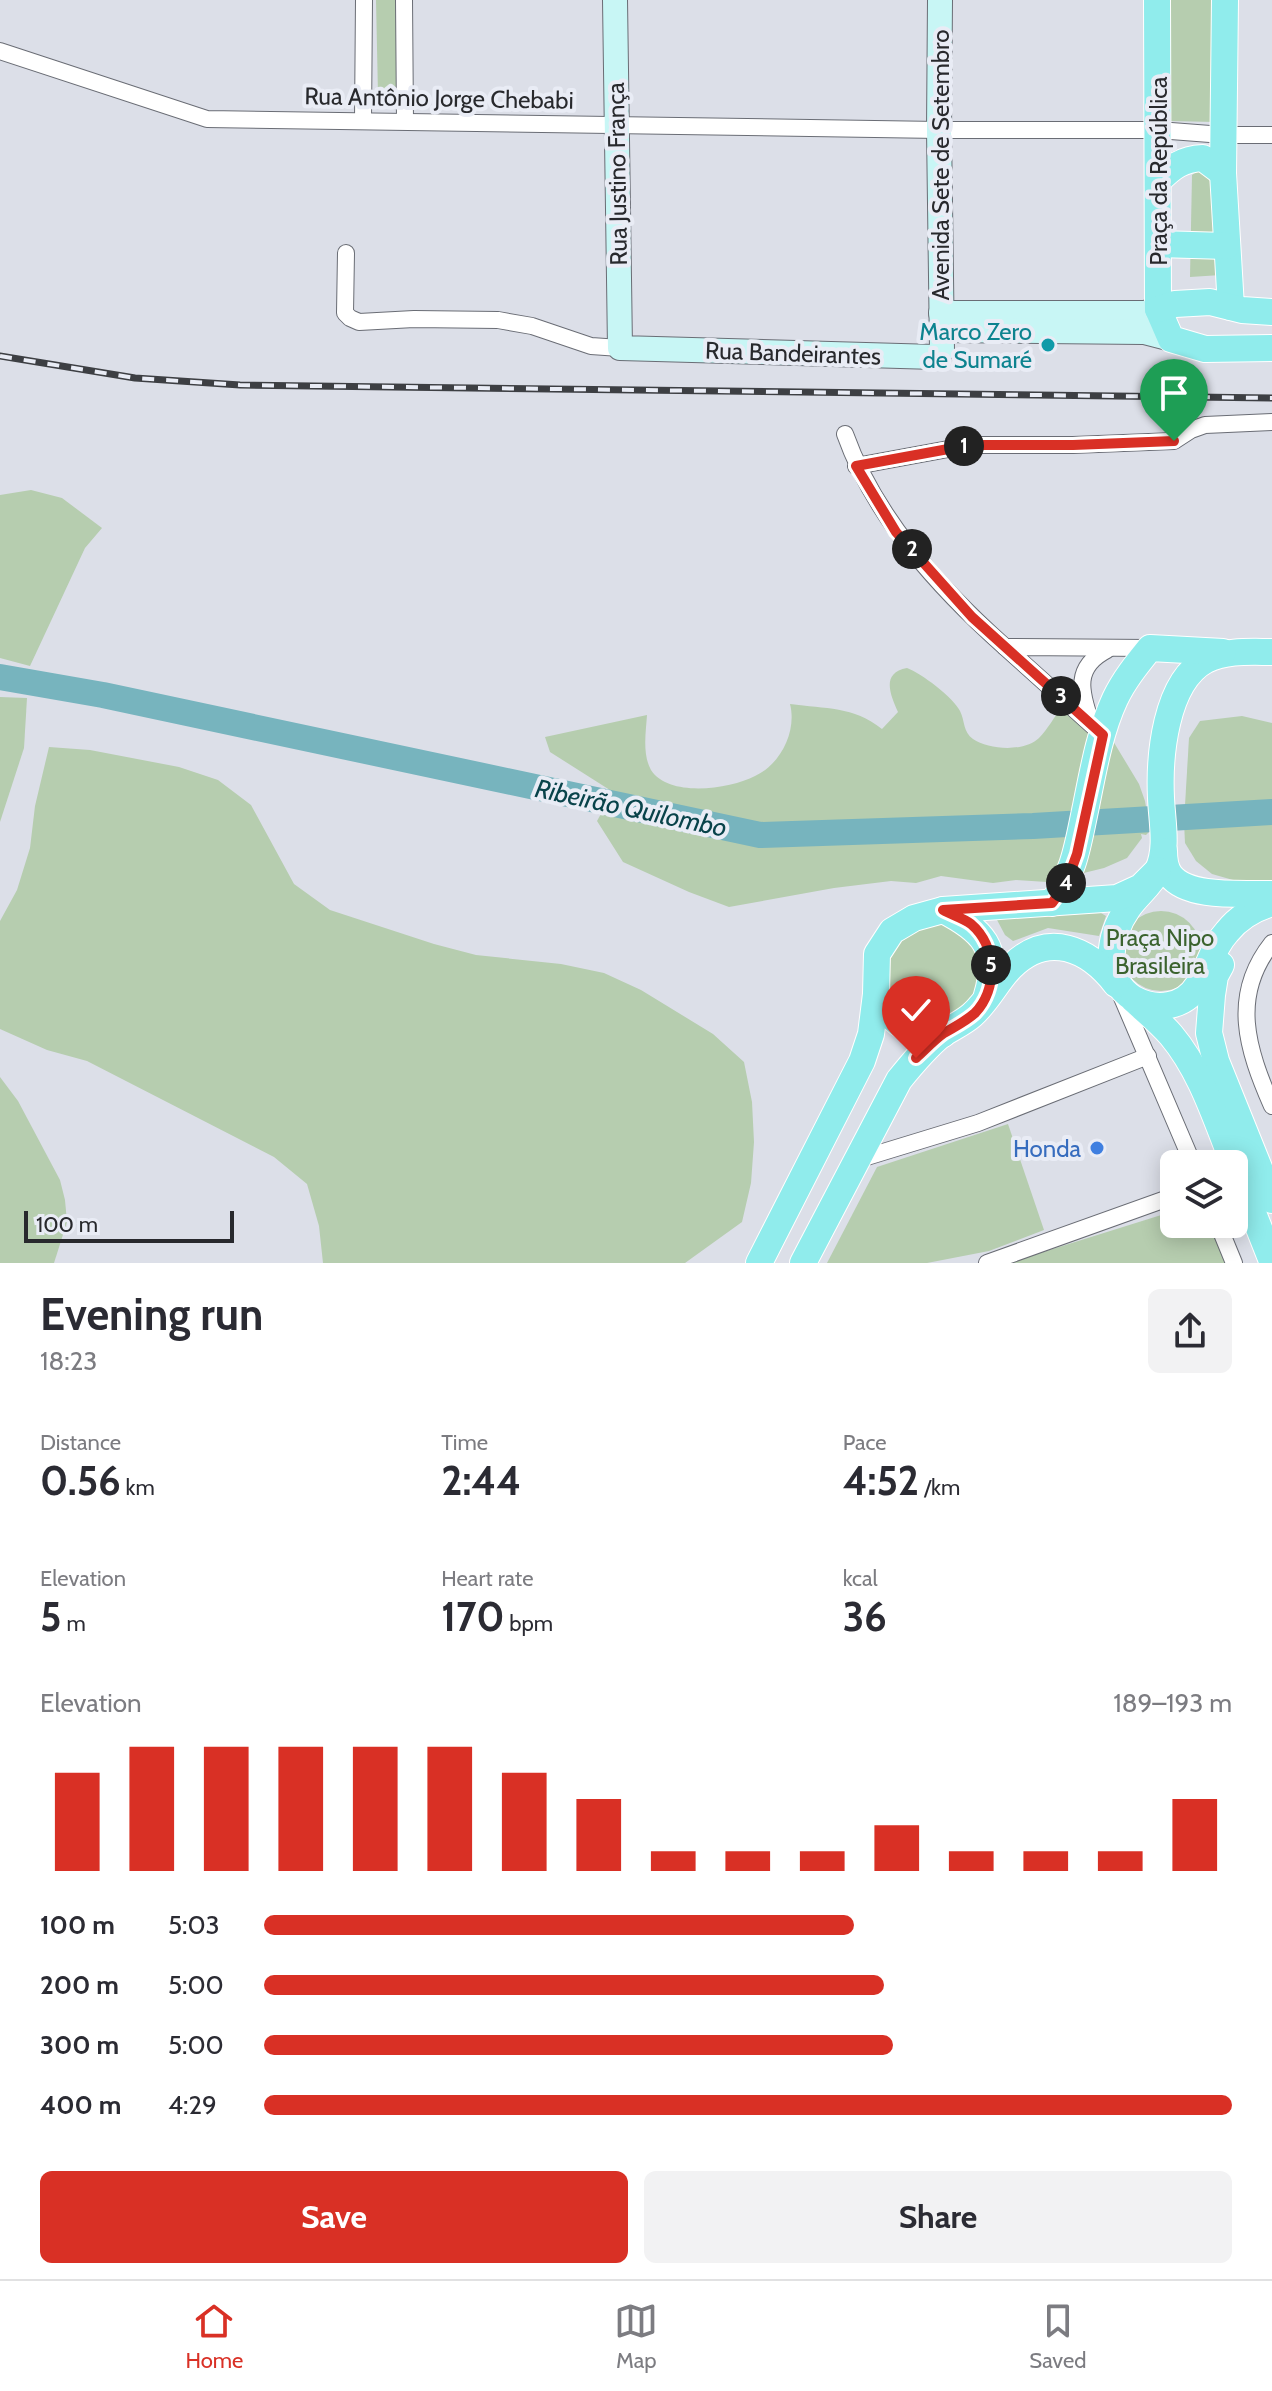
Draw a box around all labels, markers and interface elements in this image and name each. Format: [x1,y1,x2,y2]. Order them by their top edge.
street label: Avenida Sete de Setembro [926,30,955,301]
street label: Praça da República [1144,76,1173,266]
street label: Rua Antônio Jorge Chebabi [304,81,574,115]
street label: Rua Justino França [601,82,633,266]
place label: Marco Zero de Sumaré [919,317,1032,374]
street label: Rua Bandeirantes [705,335,882,371]
marker: Marco Zero de Sumaré [1039,336,1057,354]
pin [1140,359,1208,441]
icon: arrive [1152,371,1196,415]
pin: 1 [944,426,984,466]
text: 1 [960,432,968,459]
pin: 2 [892,529,932,569]
text: 2 [906,535,918,562]
pin: 3 [1041,676,1081,716]
text: 3 [1055,682,1067,709]
water label: Ribeirão Quilombo [532,772,730,844]
pin: 4 [1046,863,1086,903]
text: 4 [1059,869,1073,896]
park label: Praça Nipo Brasileira [1106,923,1214,980]
pin: 5 [971,945,1011,985]
text: 5 [985,951,997,978]
pin [882,976,950,1058]
icon: check [894,988,938,1032]
place label: Honda [1013,1134,1081,1163]
marker: Honda [1088,1139,1106,1157]
map controls [1160,1150,1248,1238]
button: layers [1160,1150,1248,1238]
scale bar [24,1207,234,1243]
text: 100 m [36,1211,98,1238]
text: Evening run [40,1288,263,1341]
button: share [1148,1289,1232,1373]
text: 18:23 [40,1345,97,1377]
text: Distance [40,1429,121,1456]
text: Time [441,1429,488,1456]
text: Pace [843,1429,887,1456]
text: 0.56 [40,1456,121,1505]
text: 2:44 [441,1456,521,1505]
text: 4:52 [843,1456,919,1505]
text: km [121,1474,155,1501]
text: /km [919,1474,960,1501]
text: Elevation [40,1565,126,1592]
text: Heart rate [441,1565,533,1592]
text: kcal [843,1565,878,1592]
text: 5 [40,1592,61,1641]
text: 170 [441,1592,504,1641]
text: 36 [843,1592,887,1641]
text: m [61,1610,86,1637]
text: bpm [504,1610,553,1637]
text: Elevation [40,1687,142,1719]
text: 189–193 m [1113,1687,1232,1719]
text: 100 m [40,1909,115,1941]
text: 5:03 [168,1909,220,1941]
text: 200 m [40,1969,119,2001]
text: 5:00 [168,1969,224,2001]
text: 300 m [40,2029,119,2061]
text: 5:00 [168,2029,224,2061]
text: 400 m [40,2089,121,2121]
text: 4:29 [168,2089,217,2121]
button: Save [40,2171,628,2263]
button: Share [644,2171,1232,2263]
tab: Home [185,2299,243,2374]
tab: Map [614,2299,658,2374]
tab: Saved [1029,2299,1086,2374]

